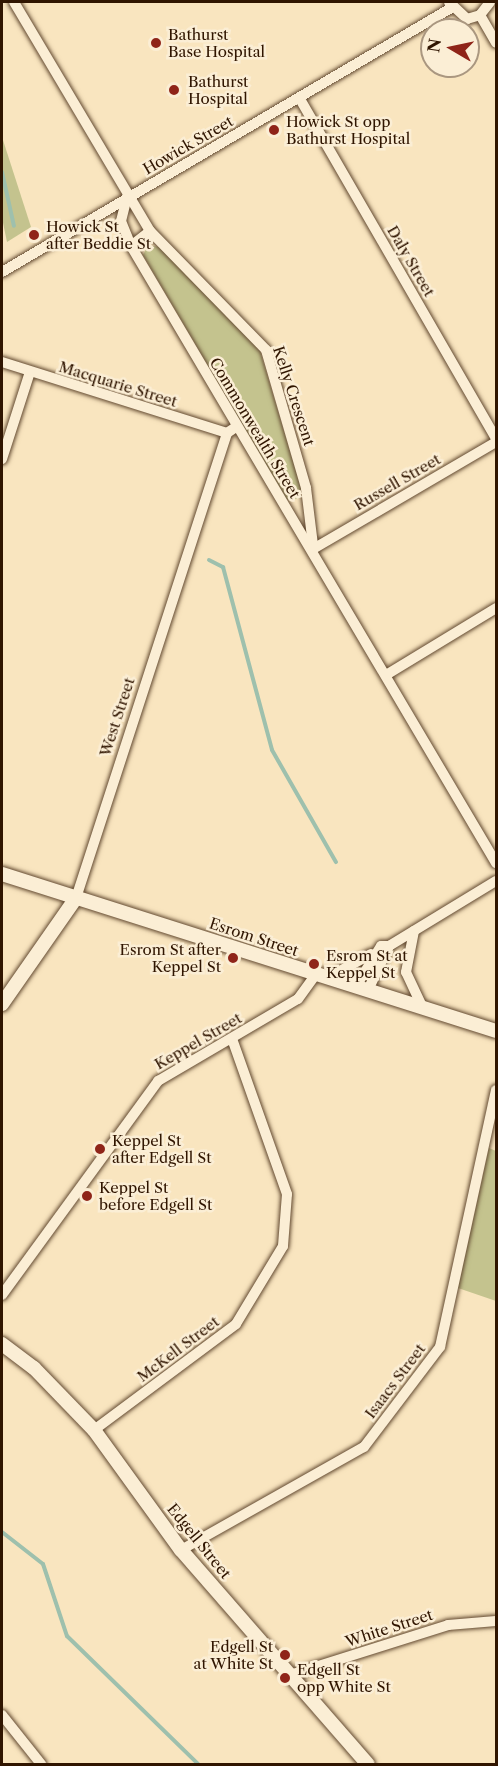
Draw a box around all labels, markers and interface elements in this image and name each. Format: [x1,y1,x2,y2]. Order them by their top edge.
north arrow [420,18,480,78]
place label: Bathurst Base Hospital [168,25,265,60]
marker: Bathurst Base Hospital [149,36,163,50]
text: N [423,37,445,54]
place label: Bathurst Hospital [188,72,248,107]
marker: Bathurst Hospital [165,81,183,99]
street label: Howick Street [140,112,236,178]
place label: Howick St opp Bathurst Hospital [286,112,410,147]
marker: Howick St opp Bathurst Hospital [267,123,281,137]
place label: Howick St after Beddie St [46,217,151,252]
street label: Daly Street [383,222,439,300]
marker: Howick St after Beddie St [27,228,41,242]
street label: Kelly Crescent [269,344,319,448]
street label: Commonwealth Street [206,354,304,502]
street label: Macquarie Street [57,357,179,411]
street label: Russell Street [350,450,444,514]
street label: West Street [96,675,138,759]
street label: Esrom Street [207,914,301,960]
place label: Esrom St after Keppel St [120,940,221,975]
place label: Esrom St at Keppel St [326,946,408,981]
marker: Esrom St after Keppel St [226,951,240,965]
marker: Esrom St at Keppel St [307,957,321,971]
street label: Keppel Street [151,1009,245,1073]
place label: Keppel St after Edgell St [112,1131,212,1166]
marker: Keppel St after Edgell St [93,1142,107,1156]
place label: Keppel St before Edgell St [99,1178,212,1213]
marker: Keppel St before Edgell St [80,1189,94,1203]
street label: McKell Street [134,1312,222,1386]
street label: Isaacs Street [361,1340,429,1422]
street label: Edgell Street [163,1500,235,1582]
street label: White Street [343,1605,435,1651]
place label: Edgell St at White St [193,1637,273,1672]
marker: Edgell St at White St [278,1648,292,1662]
place label: Edgell St opp White St [297,1660,391,1695]
marker: Edgell St opp White St [278,1671,292,1685]

